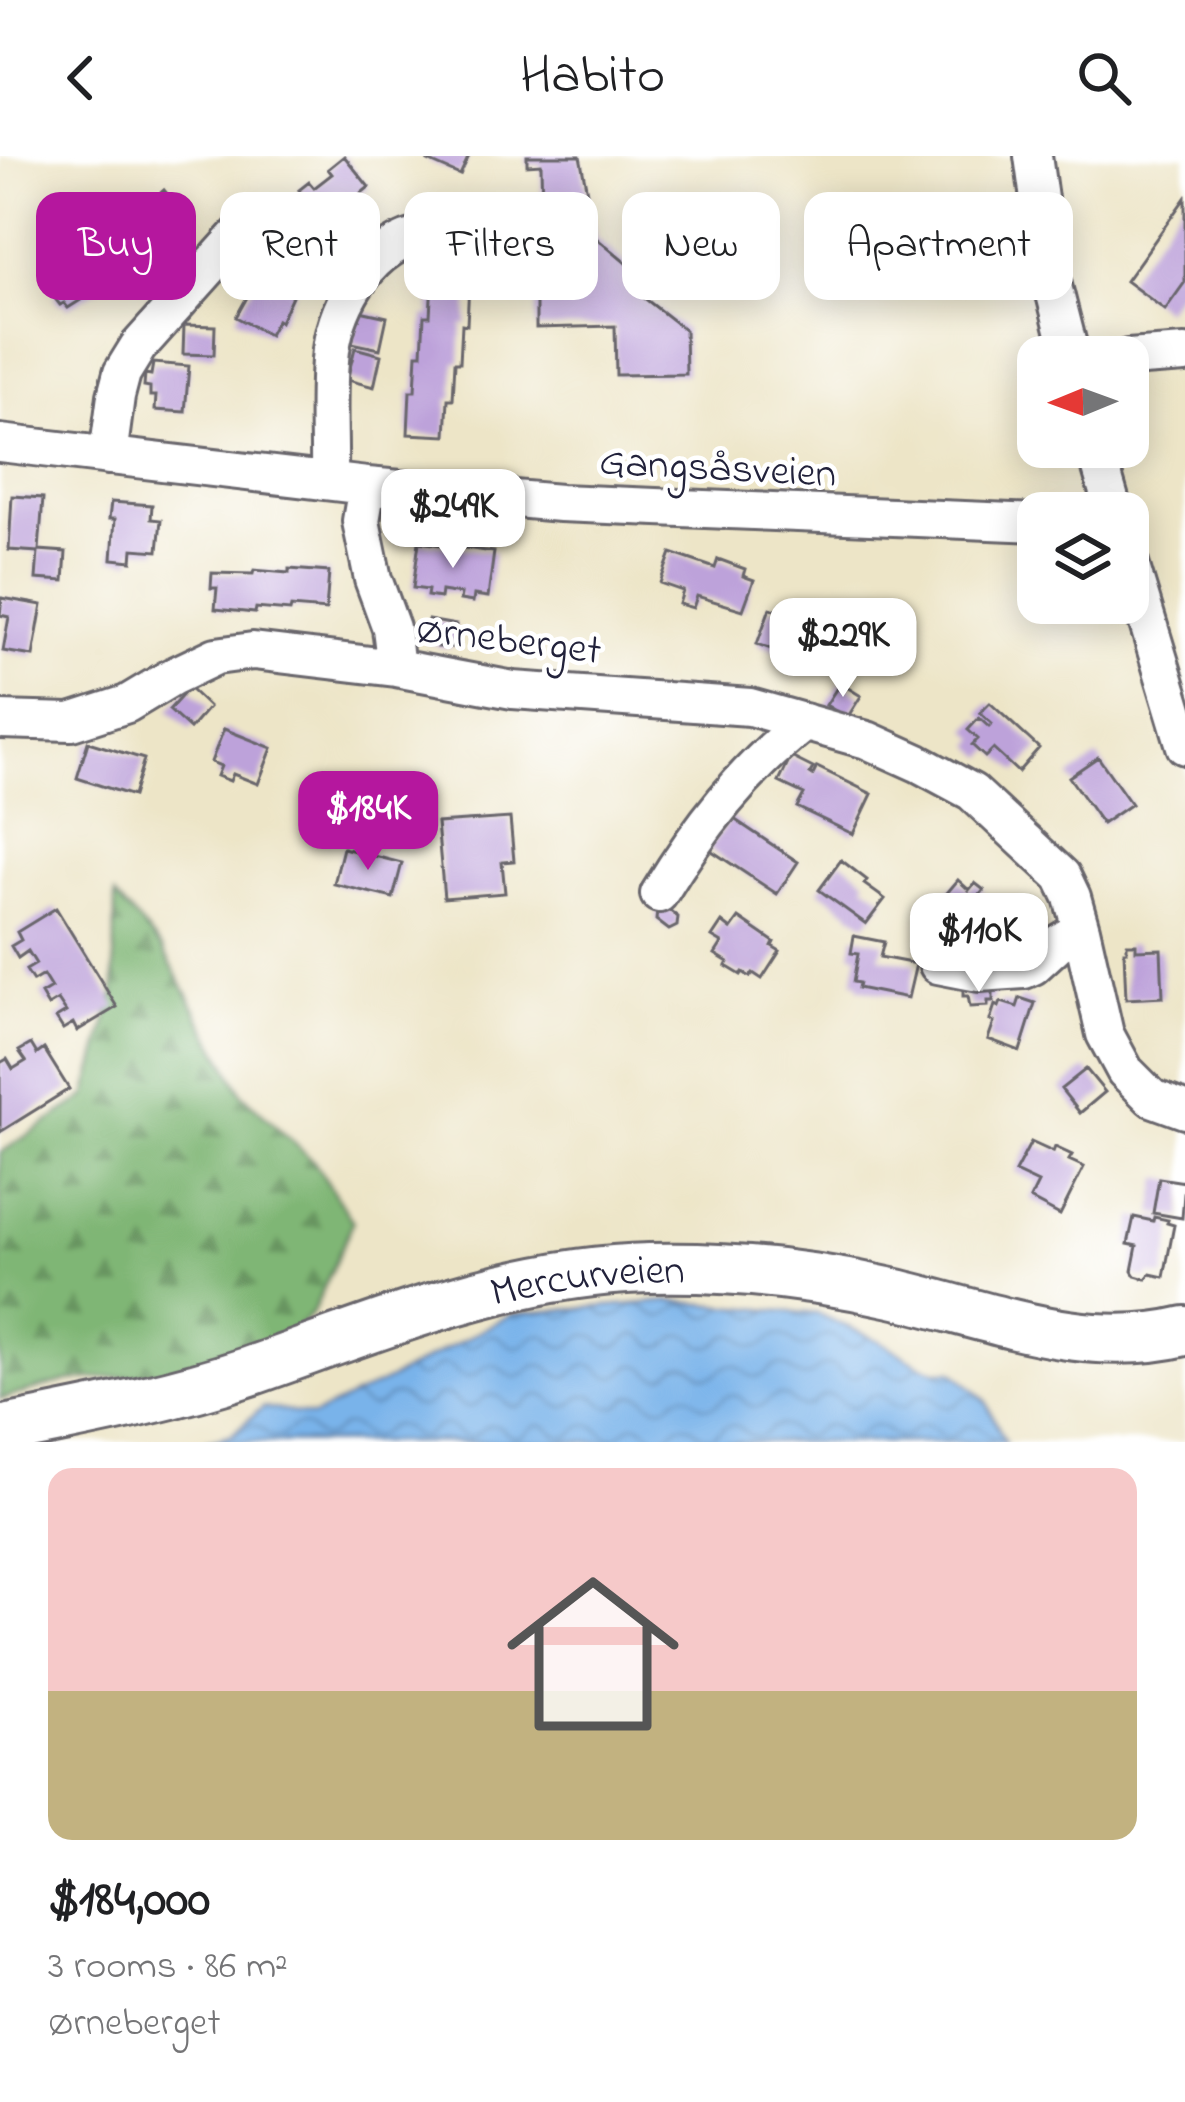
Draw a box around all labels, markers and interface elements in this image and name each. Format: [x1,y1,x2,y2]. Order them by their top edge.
text: Habito [520,39,665,117]
icon: back [48,45,114,111]
icon: search [1071,45,1137,111]
chip: Buy [36,192,196,300]
chip: Rent [220,192,380,300]
chip: Filters [404,192,598,300]
chip: New [622,192,780,300]
chip: Apartment [804,192,1073,300]
north arrow [1017,336,1149,468]
map controls [1017,336,1149,624]
street label: Gangsåsveien [598,433,838,506]
pin: $249K [369,469,537,571]
text: $249K [408,479,498,536]
button: layers [1017,492,1149,624]
pin: $229K [759,598,927,700]
street label: Ørneberget [412,600,604,683]
text: $229K [796,608,890,665]
pin: $184K [284,771,452,873]
text: $184K [325,781,411,838]
pin: $110K [895,893,1063,995]
text: $110K [937,903,1021,960]
street label: Mercurveien [484,1242,685,1325]
icon: home [485,1546,701,1762]
text: $184,000 [48,1864,210,1939]
text: 3 rooms · 86 m² [48,1939,288,1996]
text: Ørneberget [48,1996,221,2053]

